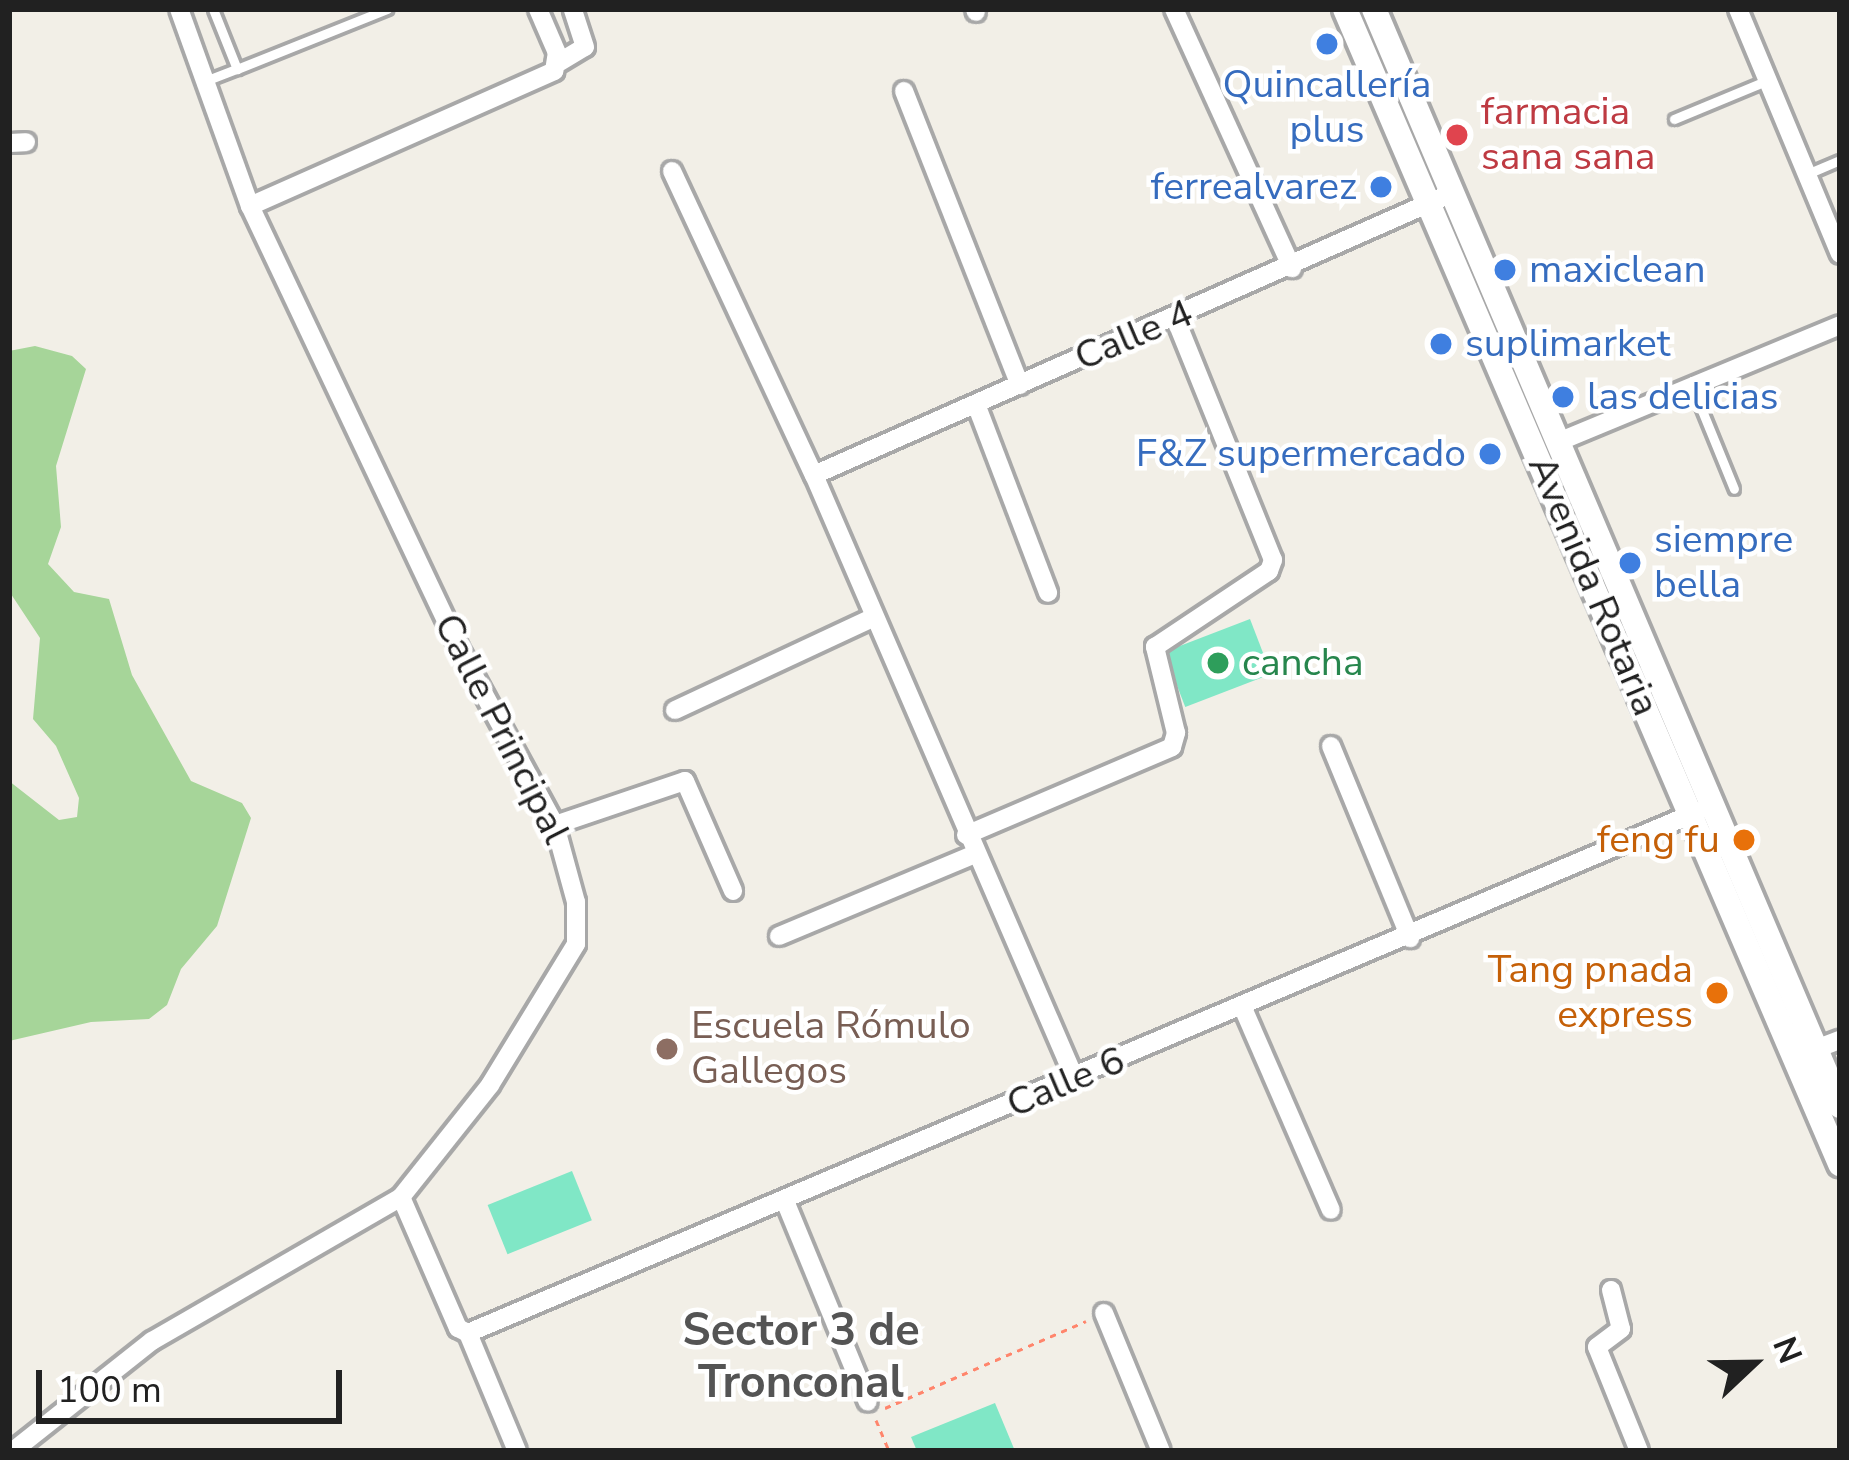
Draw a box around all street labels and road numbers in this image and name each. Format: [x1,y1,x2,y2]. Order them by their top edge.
street label: Calle 4 [1068,290,1200,382]
street label: Avenida Rotaria [1517,449,1669,723]
street label: Calle Principal [423,606,579,852]
street label: Calle 6 [1000,1037,1132,1129]

